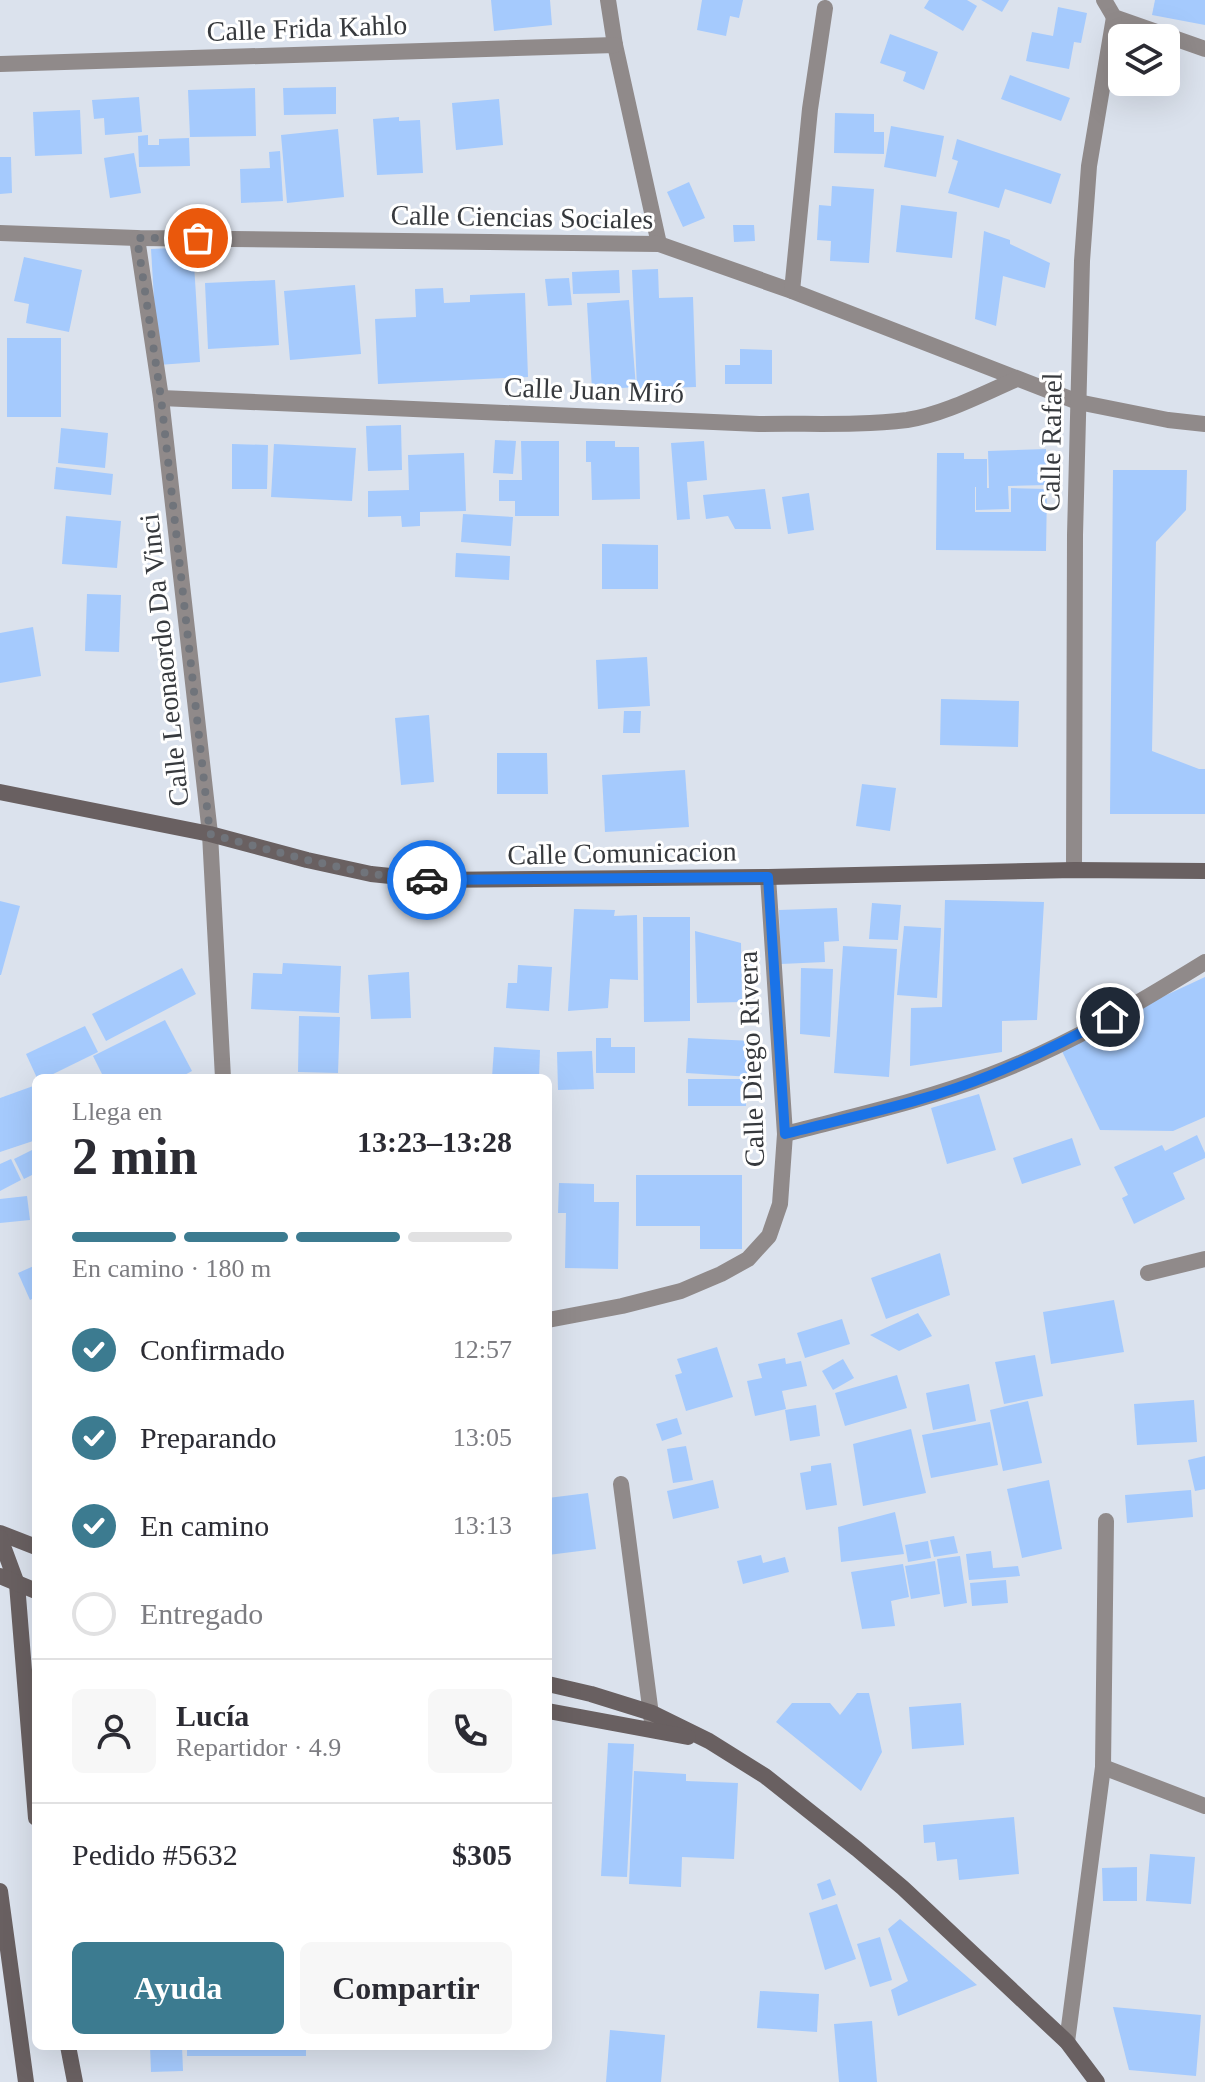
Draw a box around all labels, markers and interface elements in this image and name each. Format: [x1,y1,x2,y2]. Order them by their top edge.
street label: Calle Frida Kahlo [206,9,408,47]
map controls [1108,24,1180,96]
button: layers [1108,24,1180,96]
street label: Calle Ciencias Sociales [390,199,654,235]
pin [164,204,232,272]
icon: bag [176,216,220,260]
street label: Calle Juan Miró [503,371,685,409]
street label: Calle Rafael [1034,372,1068,512]
street label: Calle Leonaordo Da Vinci [133,512,195,808]
street label: Calle Comunicacion [507,836,737,870]
courier [387,840,467,920]
icon: car [405,858,449,902]
street label: Calle Diego Rivera [732,950,770,1168]
pin [1076,983,1144,1051]
icon: home [1088,995,1132,1039]
text: Llega en [72,1097,162,1126]
text: 13:23–13:28 [357,1125,512,1158]
text: 2 min [72,1128,198,1185]
text: En camino · 180 m [72,1254,271,1283]
icon: check [72,1328,116,1372]
text: Confirmado [140,1333,285,1366]
text: 12:57 [453,1335,512,1364]
icon: check [72,1416,116,1460]
text: Preparando [140,1421,277,1454]
text: 13:05 [453,1423,512,1452]
icon: check [72,1504,116,1548]
text: En camino [140,1509,269,1542]
text: 13:13 [453,1511,512,1540]
text: Entregado [140,1597,263,1630]
button: person [72,1689,156,1773]
button: phone [428,1689,512,1773]
text: Lucía [176,1699,249,1732]
text: Repartidor · 4.9 [176,1733,341,1762]
text: Pedido #5632 [72,1838,238,1871]
text: $305 [452,1838,512,1871]
button: Ayuda [72,1942,284,2034]
button: Compartir [300,1942,512,2034]

